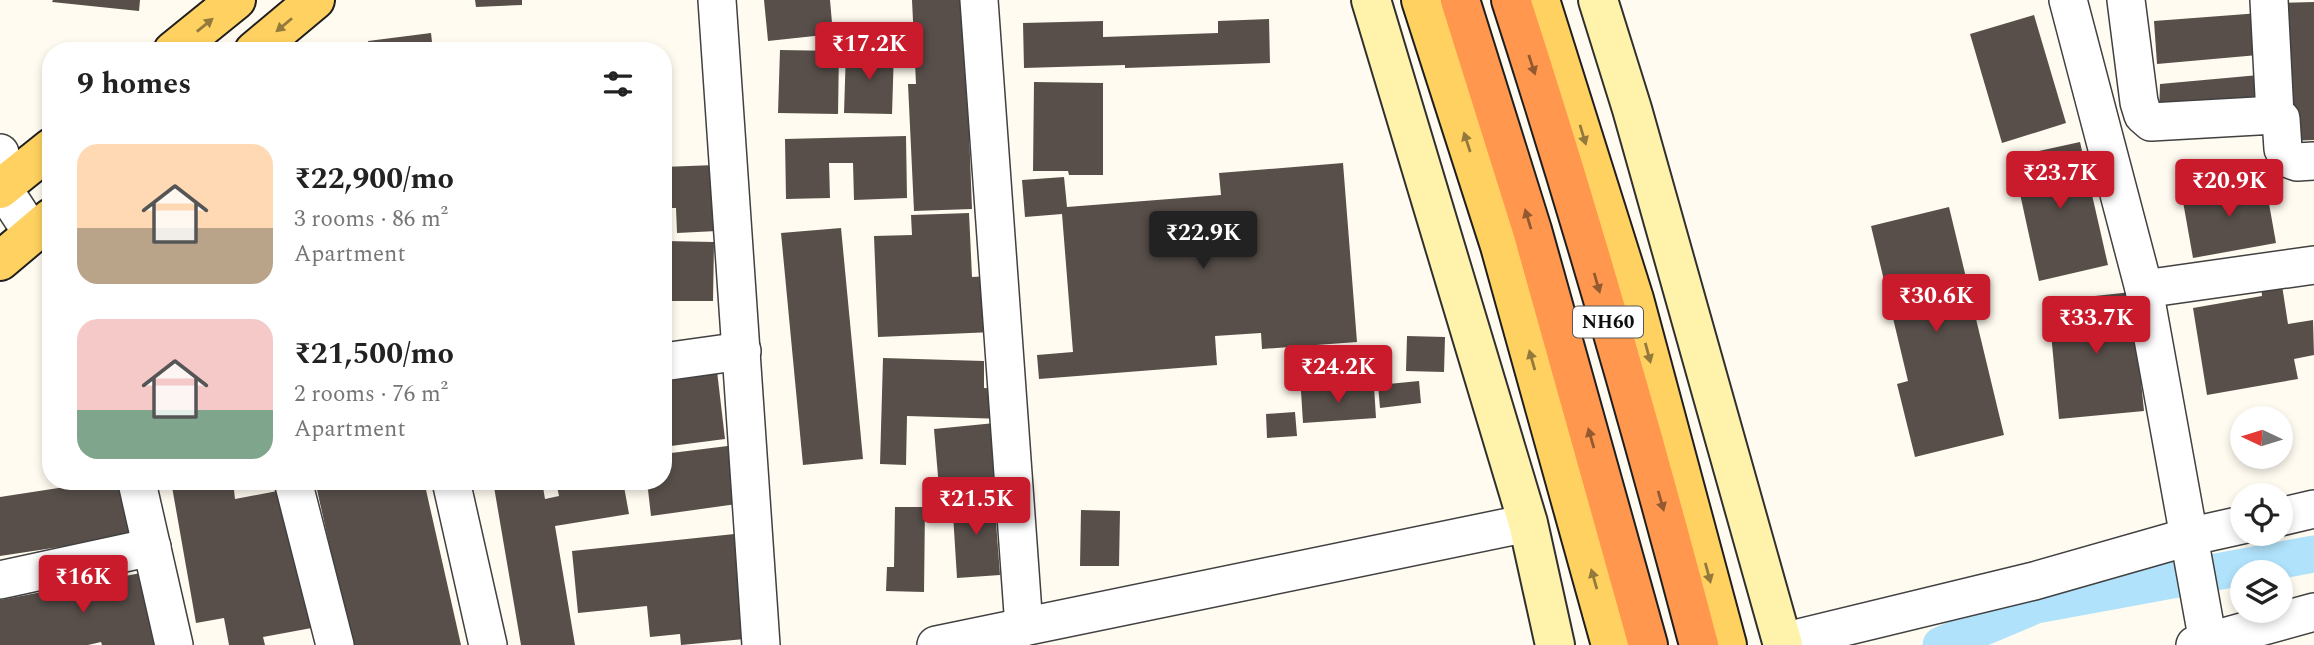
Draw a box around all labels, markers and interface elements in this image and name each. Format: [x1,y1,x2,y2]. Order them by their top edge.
one-way arrow [276,17,293,32]
one-way arrow [195,18,213,33]
pin: ₹17.2K [812,22,926,82]
text: ₹17.2K [831,27,907,62]
one-way arrow [1527,55,1537,76]
text: 9 homes [77,61,191,107]
icon: filters [599,65,637,103]
one-way arrow [1578,125,1588,146]
one-way arrow [1461,132,1472,153]
pin: ₹23.7K [2003,152,2117,211]
text: ₹22,900/mo [294,156,454,202]
text: ₹23.7K [2022,156,2098,191]
pin: ₹20.9K [2172,160,2286,219]
text: ₹20.9K [2191,164,2267,199]
icon: home [133,172,217,256]
text: 3 rooms · 86 m² [294,202,448,237]
one-way arrow [1523,208,1533,229]
pin: ₹22.9K [1146,212,1260,271]
text: ₹22.9K [1165,216,1241,251]
text: Apartment [294,237,406,272]
one-way arrow [1592,273,1602,294]
pin: ₹30.6K [1879,274,1993,334]
text: ₹30.6K [1898,279,1974,314]
pin: ₹33.7K [2039,296,2153,356]
text: ₹33.7K [2058,301,2134,336]
road number: NH60 [1573,306,1643,338]
text: ₹21,500/mo [294,331,454,377]
one-way arrow [1644,343,1654,364]
pin: ₹24.2K [1281,346,1395,405]
icon: home [133,347,217,431]
one-way arrow [1527,349,1537,370]
text: ₹24.2K [1300,350,1376,385]
text: 2 rooms · 76 m² [294,377,448,412]
north arrow [2230,406,2292,469]
map controls [2230,406,2293,623]
text: Apartment [294,412,406,447]
one-way arrow [1585,427,1595,448]
pin: ₹21.5K [919,477,1033,537]
text: ₹21.5K [938,482,1014,517]
button: locate [2230,483,2293,546]
one-way arrow [1656,491,1666,512]
pin: ₹16K [42,556,124,615]
text: ₹16K [55,560,111,595]
button: layers [2230,560,2293,623]
one-way arrow [1703,562,1714,584]
one-way arrow [1588,568,1599,590]

